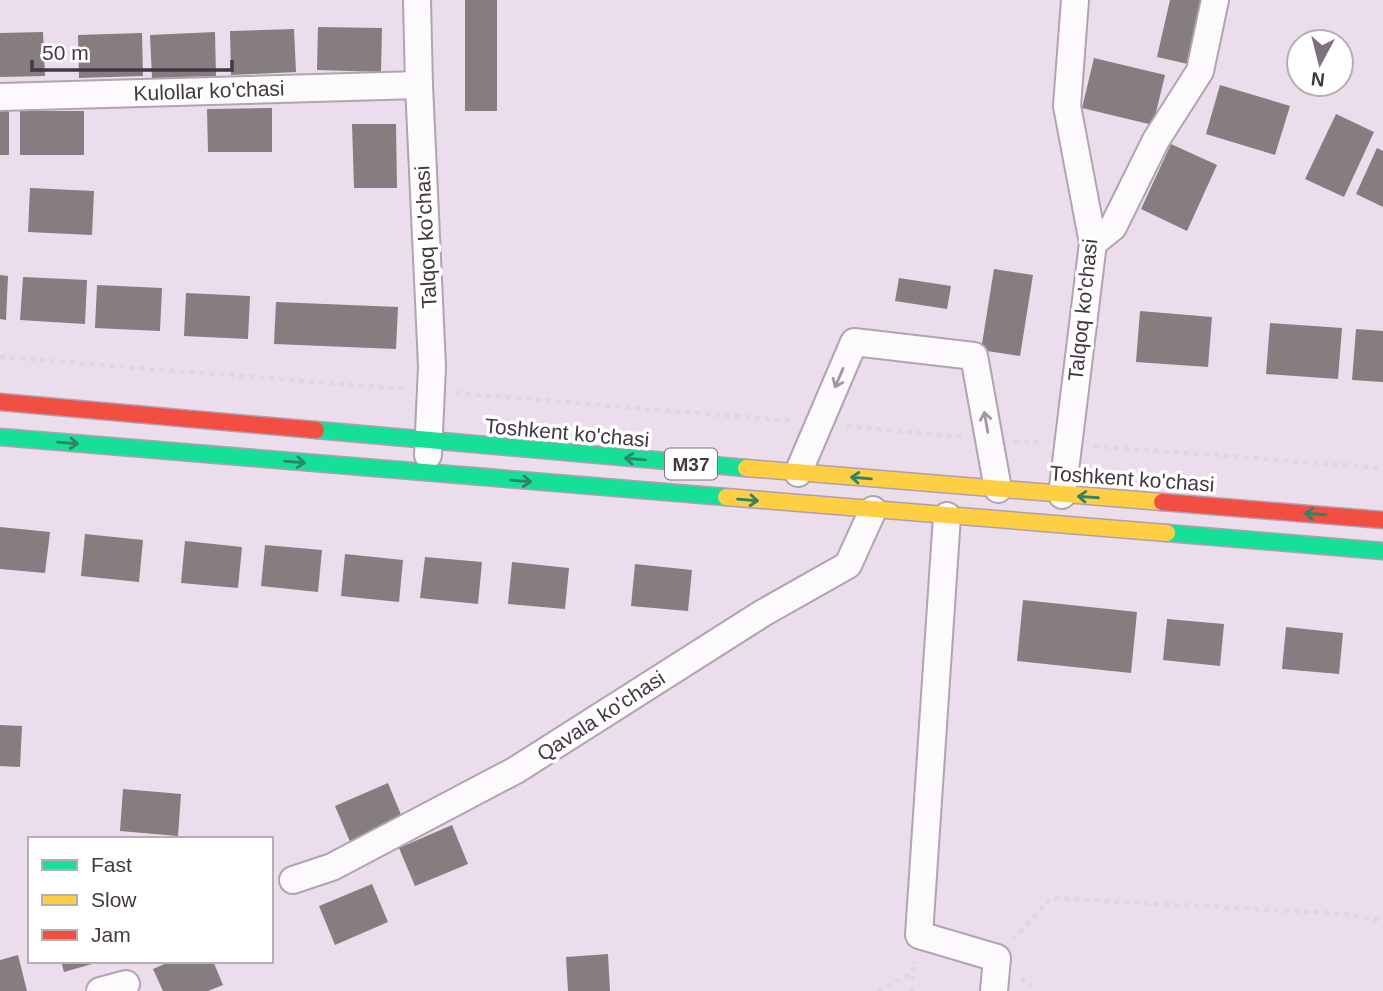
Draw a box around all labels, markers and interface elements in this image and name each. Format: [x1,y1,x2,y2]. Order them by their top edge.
scale bar [32,28,231,72]
north arrow [1285,28,1355,98]
text: 50 m [42,41,89,64]
text: N [1310,68,1326,91]
street label: Kulollar ko'chasi [133,76,285,105]
street label: Talqoq ko'chasi [410,165,441,309]
street label: Talqoq ko'chasi [1064,238,1101,382]
one-way arrow [831,367,844,389]
one-way arrow [979,411,992,434]
street label: Toshkent ko'chasi [484,414,650,451]
one-way arrow [56,437,79,450]
road number: M37 [665,449,717,480]
one-way arrow [624,452,646,465]
one-way arrow [283,456,305,469]
street label: Toshkent ko'chasi [1049,461,1215,496]
one-way arrow [851,471,873,484]
one-way arrow [510,475,533,488]
one-way arrow [1077,490,1100,503]
one-way arrow [736,494,759,507]
one-way arrow [1304,507,1327,520]
street label: Qavala ko'chasi [533,666,669,765]
legend [28,837,273,963]
text: Fast [91,853,132,876]
text: Slow [91,888,137,911]
text: Jam [91,923,131,946]

